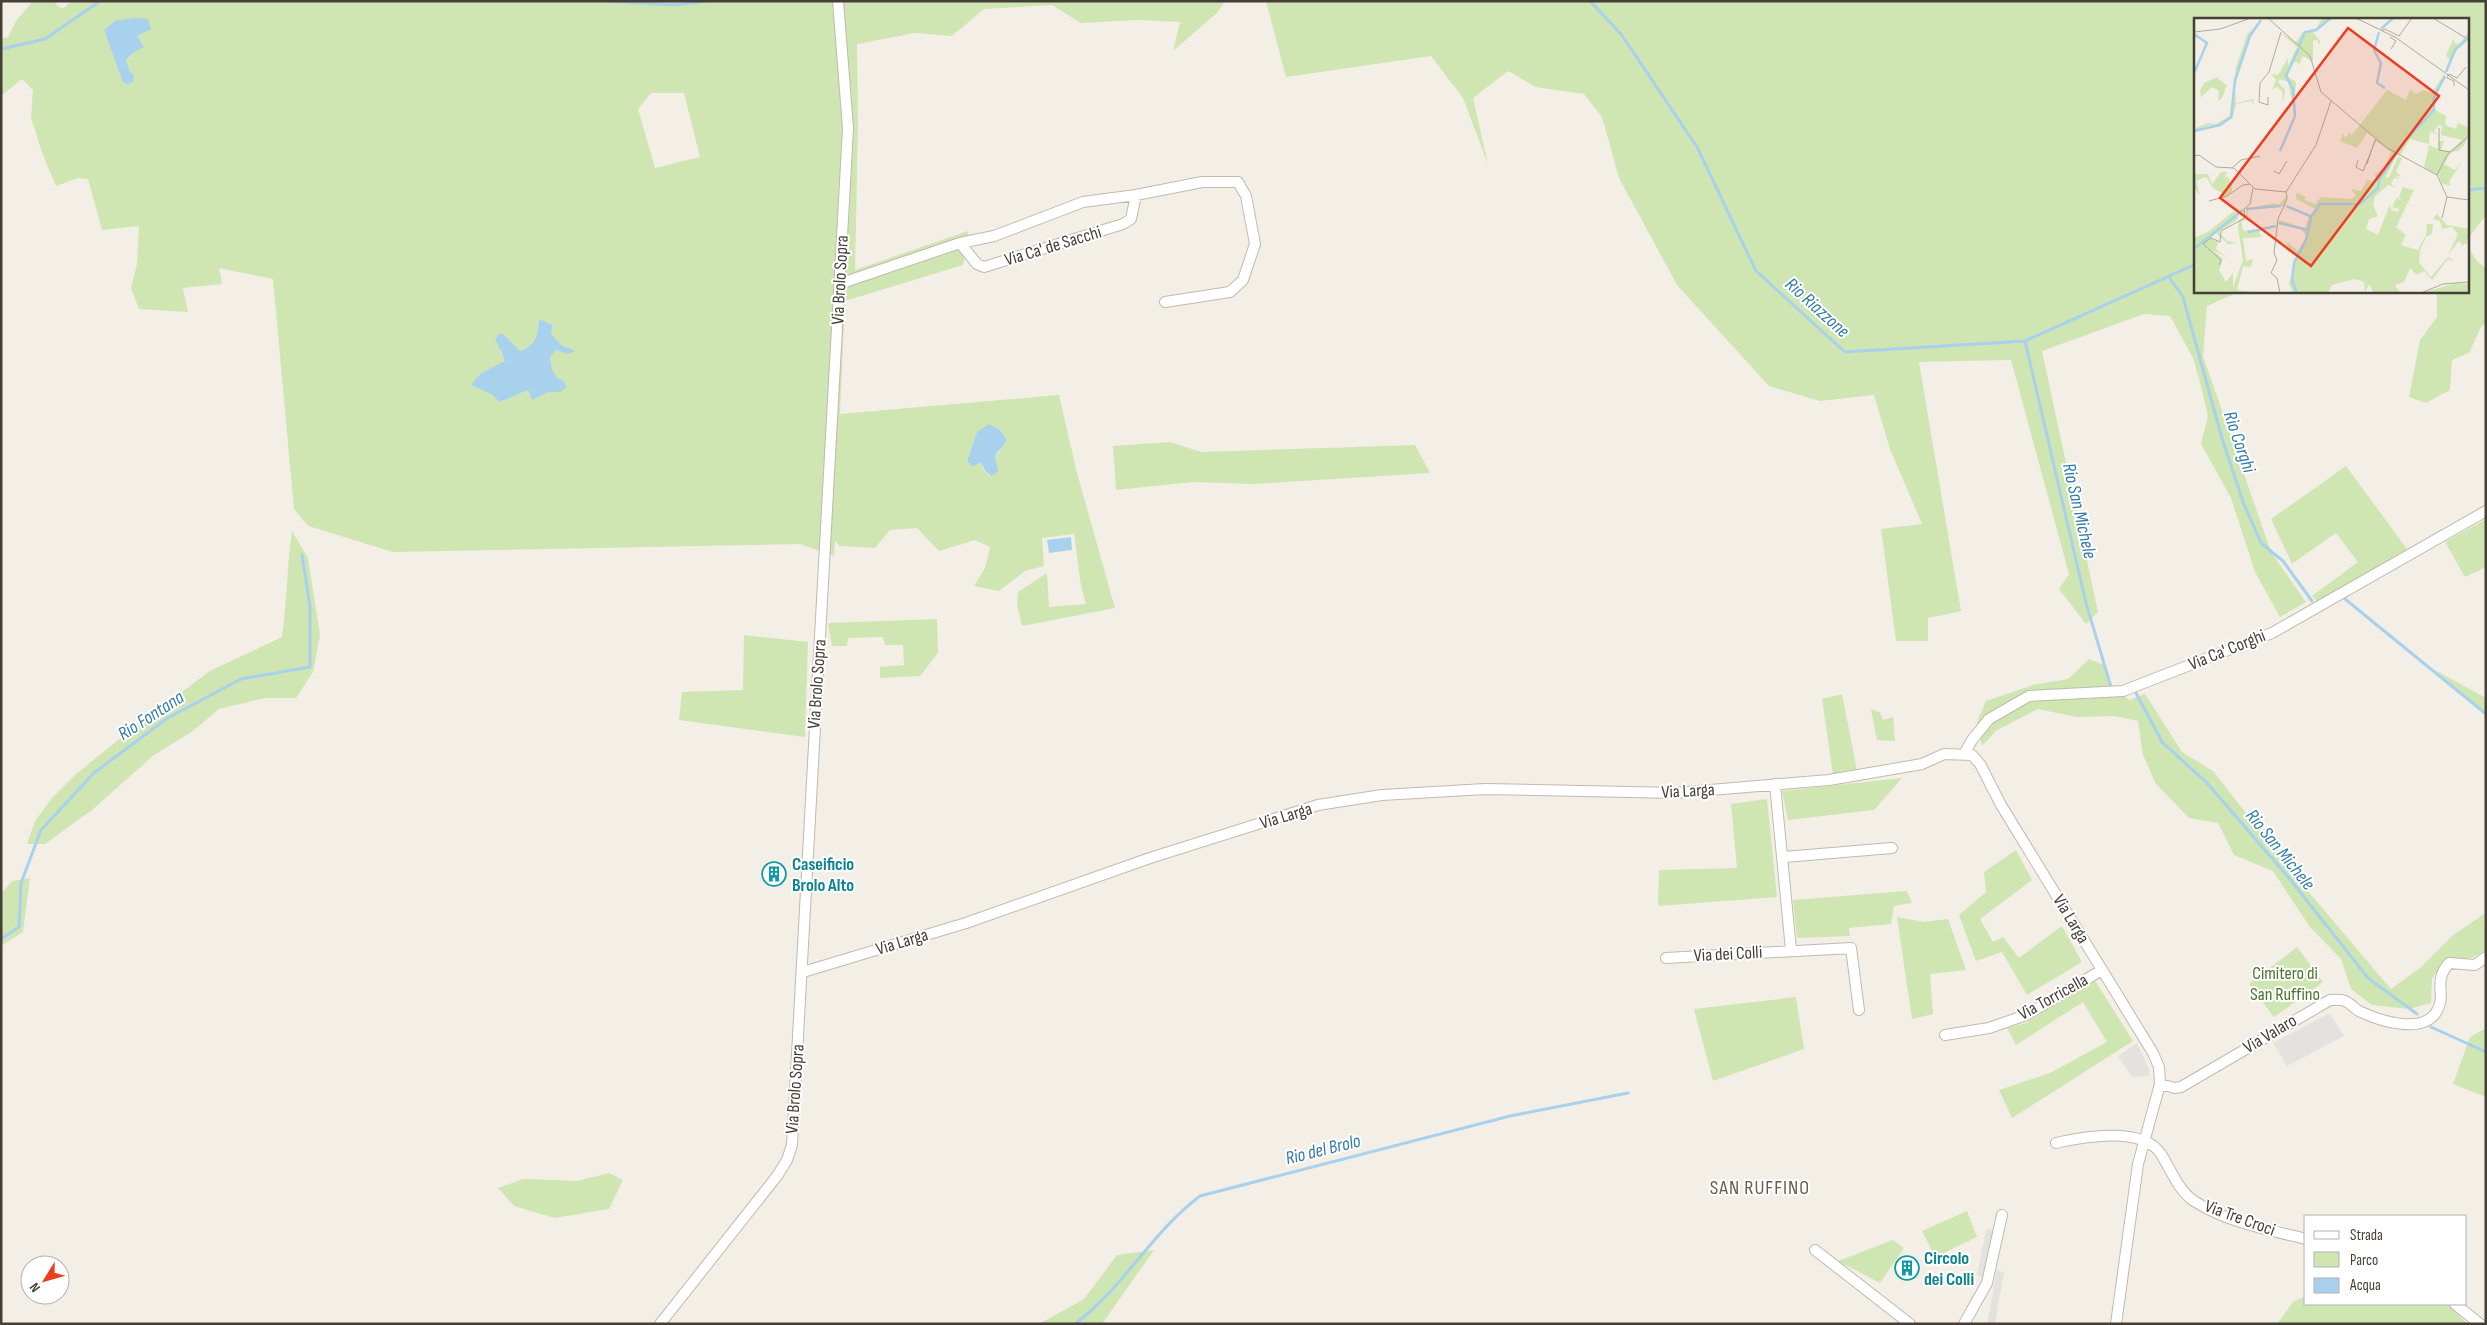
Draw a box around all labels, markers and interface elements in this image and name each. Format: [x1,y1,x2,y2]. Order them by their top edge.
inset map [2194,18,2470,292]
street label: Via Ca' de Sacchi [1002,221,1104,271]
street label: Via Brolo Sopra [827,235,853,325]
water label: Rio Riazzone [1780,273,1854,343]
water label: Rio Corghi [2218,408,2260,476]
water label: Rio San Michele [2057,461,2101,562]
street label: Via Ca' Corghi [2185,625,2269,675]
street label: Via Brolo Sopra [803,638,831,729]
water label: Rio Fontana [114,686,189,746]
street label: Via Larga [1661,779,1715,803]
street label: Via Larga [1257,798,1315,834]
water label: Rio San Michele [2240,805,2320,896]
place label: Caseificio Brolo Alto [792,854,854,896]
building icon: Caseificio Brolo Alto [761,861,787,887]
street label: Via Larga [2048,891,2094,947]
street label: Via Larga [873,924,931,960]
street label: Via dei Colli [1693,942,1763,966]
park label: Cimitero di San Ruffino [2250,963,2320,1005]
street label: Via Torricella [2014,969,2092,1025]
street label: Via Valaro [2240,1010,2300,1058]
street label: Via Brolo Sopra [781,1043,809,1134]
water label: Rio del Brolo [1283,1130,1363,1170]
district label: SAN RUFFINO [1710,1176,1810,1200]
street label: Via Tre Croci [2202,1196,2278,1240]
legend [2304,1215,2467,1305]
text: Strada [2350,1226,2383,1245]
place label: Circolo dei Colli [1924,1248,1974,1290]
text: Parco [2350,1251,2378,1270]
north arrow [20,1255,70,1305]
building icon: Circolo dei Colli [1894,1255,1920,1281]
text: Acqua [2349,1276,2381,1295]
text: N [26,1279,44,1296]

